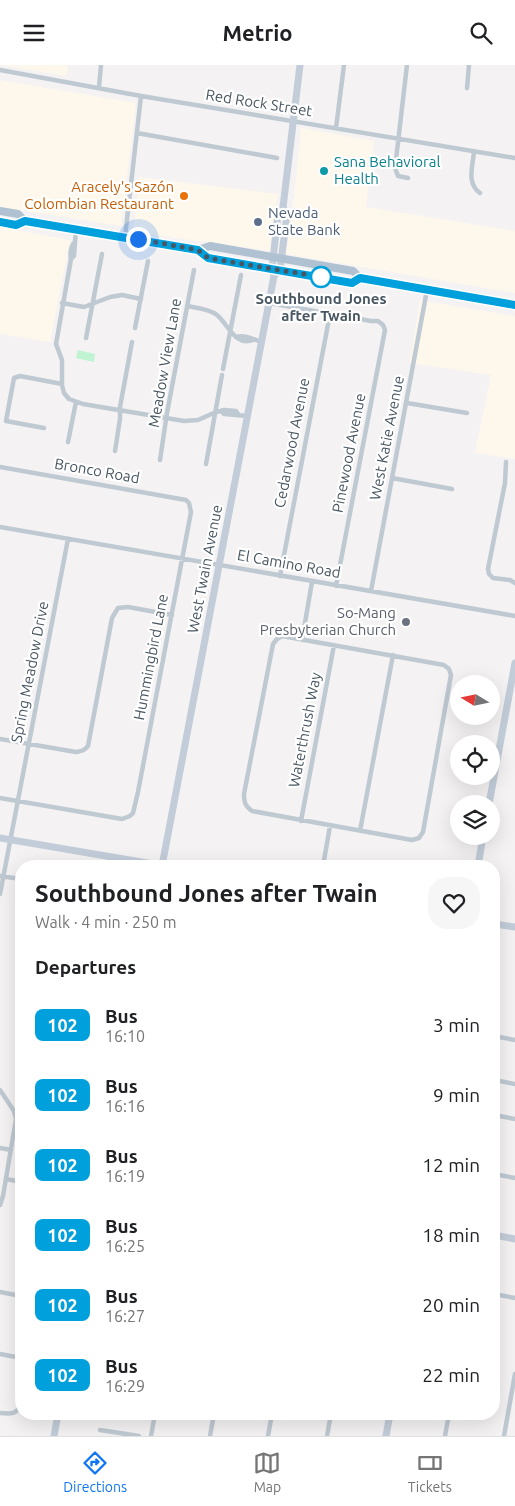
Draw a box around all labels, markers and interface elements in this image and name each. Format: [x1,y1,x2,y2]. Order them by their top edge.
icon: menu [20,19,48,47]
icon: search [467,19,495,47]
text: Metrio [222,20,293,45]
street label: Red Rock Street [205,86,314,119]
place label: Sana Behavioral Health [334,153,440,187]
marker: Sana Behavioral Health [318,165,330,177]
place label: Aracely's Sazón Colombian Restaurant [24,178,174,212]
marker: Aracely's Sazón Colombian Restaurant [178,190,190,202]
place label: Nevada State Bank [268,204,341,238]
marker: Nevada State Bank [252,216,264,228]
your location [126,227,151,252]
marker: Southbound Jones after Twain [310,266,332,288]
place label: Southbound Jones after Twain [256,290,387,324]
street label: Meadow View Lane [145,297,184,429]
street label: West Katie Avenue [366,374,407,502]
street label: Cedarwood Avenue [271,377,312,509]
street label: Pinewood Avenue [329,392,368,514]
street label: Bronco Road [53,455,141,486]
street label: West Twain Avenue [184,503,225,635]
street label: El Camino Road [236,546,342,581]
street label: Hummingbird Lane [130,592,171,721]
street label: Spring Meadow Drive [7,600,52,744]
place label: So-Mang Presbyterian Church [260,604,396,638]
marker: So-Mang Presbyterian Church [400,616,412,628]
street label: Waterthrush Way [285,671,324,789]
north arrow [450,675,500,725]
map controls [450,675,500,845]
button: locate [450,735,500,785]
button: layers [450,795,500,845]
button: heart [428,877,480,929]
text: Southbound Jones after Twain [35,880,378,907]
text: Walk · 4 min · 250 m [35,913,177,931]
text: Departures [35,956,136,978]
text: Bus [105,1005,138,1027]
text: 3 min [433,1014,480,1036]
text: 102 [47,1015,78,1035]
text: 16:10 [105,1027,145,1045]
text: Bus [105,1075,138,1097]
text: 9 min [433,1084,480,1106]
text: 102 [47,1085,78,1105]
text: 16:16 [105,1097,145,1115]
text: Bus [105,1145,138,1167]
text: 12 min [422,1154,480,1176]
text: 102 [47,1155,78,1175]
text: 16:19 [105,1167,145,1185]
text: Bus [105,1215,138,1237]
text: 18 min [422,1224,480,1246]
text: 102 [47,1225,78,1245]
text: 16:25 [105,1237,145,1255]
text: Bus [105,1285,138,1307]
text: 20 min [422,1294,480,1316]
text: 102 [47,1295,78,1315]
text: 16:27 [105,1307,145,1325]
text: Bus [105,1355,138,1377]
text: 22 min [422,1364,480,1386]
text: 102 [47,1365,78,1385]
text: 16:29 [105,1377,145,1395]
tab: Directions [63,1449,127,1495]
tab: Map [253,1449,281,1495]
tab: Tickets [408,1449,452,1495]

